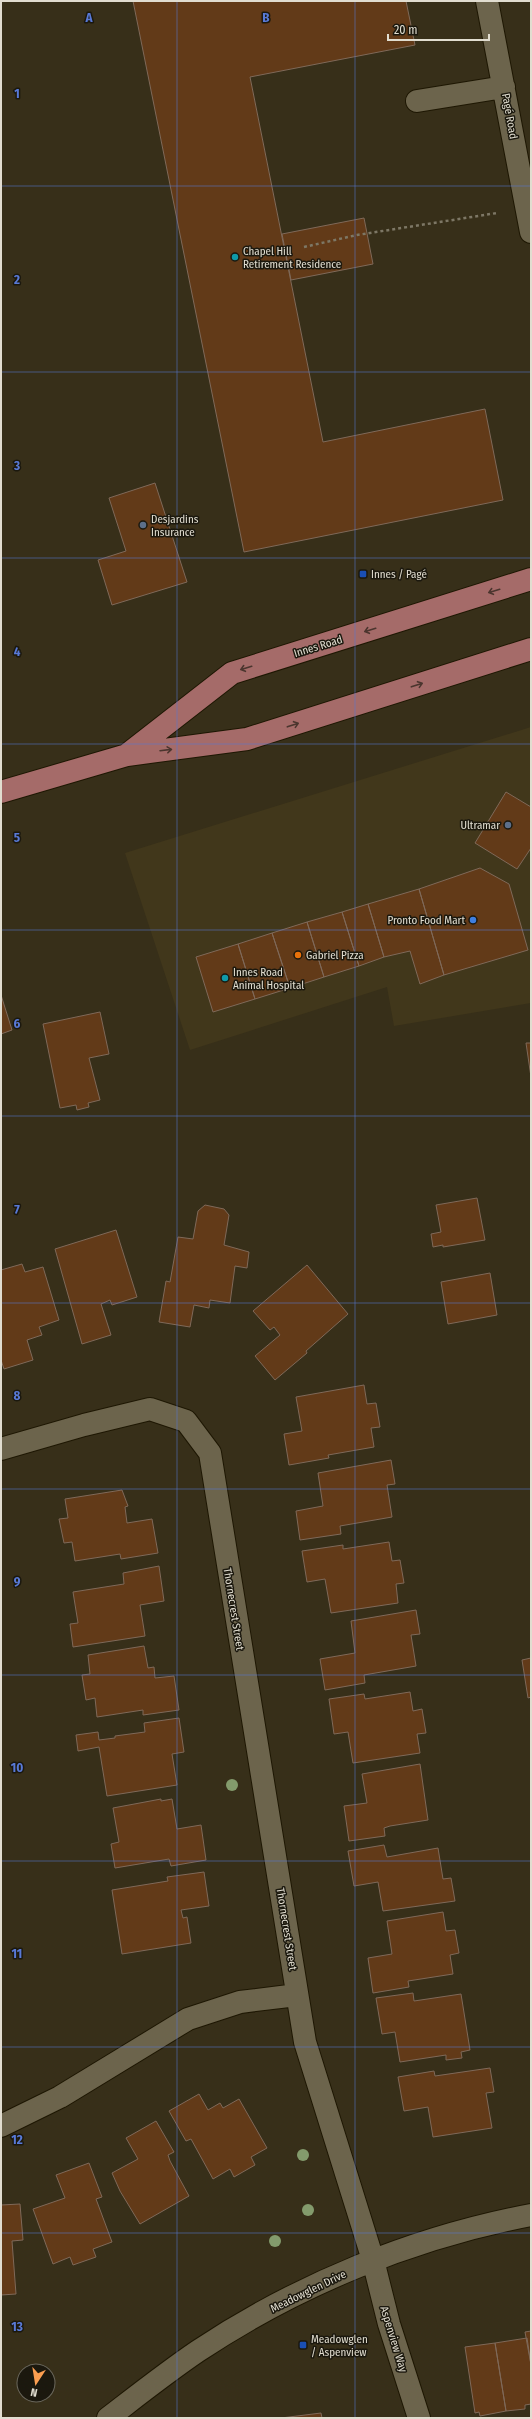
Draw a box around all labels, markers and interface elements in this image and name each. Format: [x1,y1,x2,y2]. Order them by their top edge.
text: A [84,10,93,25]
text: B [262,10,270,25]
scale bar [388,16,489,42]
text: 20 m [394,23,418,37]
text: 1 [14,86,20,101]
street label: Pagé Road [499,92,520,140]
place label: Chapel Hill Retirement Residence [243,245,341,271]
marker: Chapel Hill Retirement Residence [230,252,240,262]
text: 2 [13,272,20,287]
text: 3 [13,458,20,473]
place label: Desjardins Insurance [151,513,199,539]
marker: Desjardins Insurance [138,520,148,530]
place label: Innes / Pagé [371,568,427,581]
marker: Innes / Pagé [358,569,368,579]
one-way arrow [487,588,500,595]
one-way arrow [364,626,376,634]
street label: Innes Road [292,633,344,660]
text: 4 [14,644,21,659]
one-way arrow [240,665,252,673]
one-way arrow [410,681,423,688]
one-way arrow [287,720,299,728]
one-way arrow [159,746,172,754]
place label: Ultramar [460,819,500,832]
marker: Ultramar [503,820,513,830]
text: 5 [14,830,20,845]
place label: Pronto Food Mart [387,914,465,927]
marker: Pronto Food Mart [468,915,478,925]
place label: Gabriel Pizza [306,949,364,962]
marker: Gabriel Pizza [293,950,303,960]
place label: Innes Road Animal Hospital [233,966,304,992]
marker: Innes Road Animal Hospital [220,973,230,983]
text: 6 [14,1016,21,1031]
text: 7 [14,1202,20,1217]
text: 8 [14,1388,21,1403]
street label: Thornecrest Street [221,1567,247,1652]
text: 9 [14,1574,21,1589]
text: 10 [11,1760,23,1775]
street label: Thornecrest Street [274,1887,300,1972]
text: 11 [12,1946,22,1961]
text: 12 [11,2132,23,2147]
street label: Meadowglen Drive [268,2268,348,2315]
street label: Aspenview Way [377,2305,410,2374]
text: 13 [11,2319,23,2334]
place label: Meadowglen / Aspenview [311,2333,368,2359]
marker: Meadowglen / Aspenview [298,2340,308,2350]
north arrow [16,2363,56,2403]
text: N [29,2385,39,2399]

